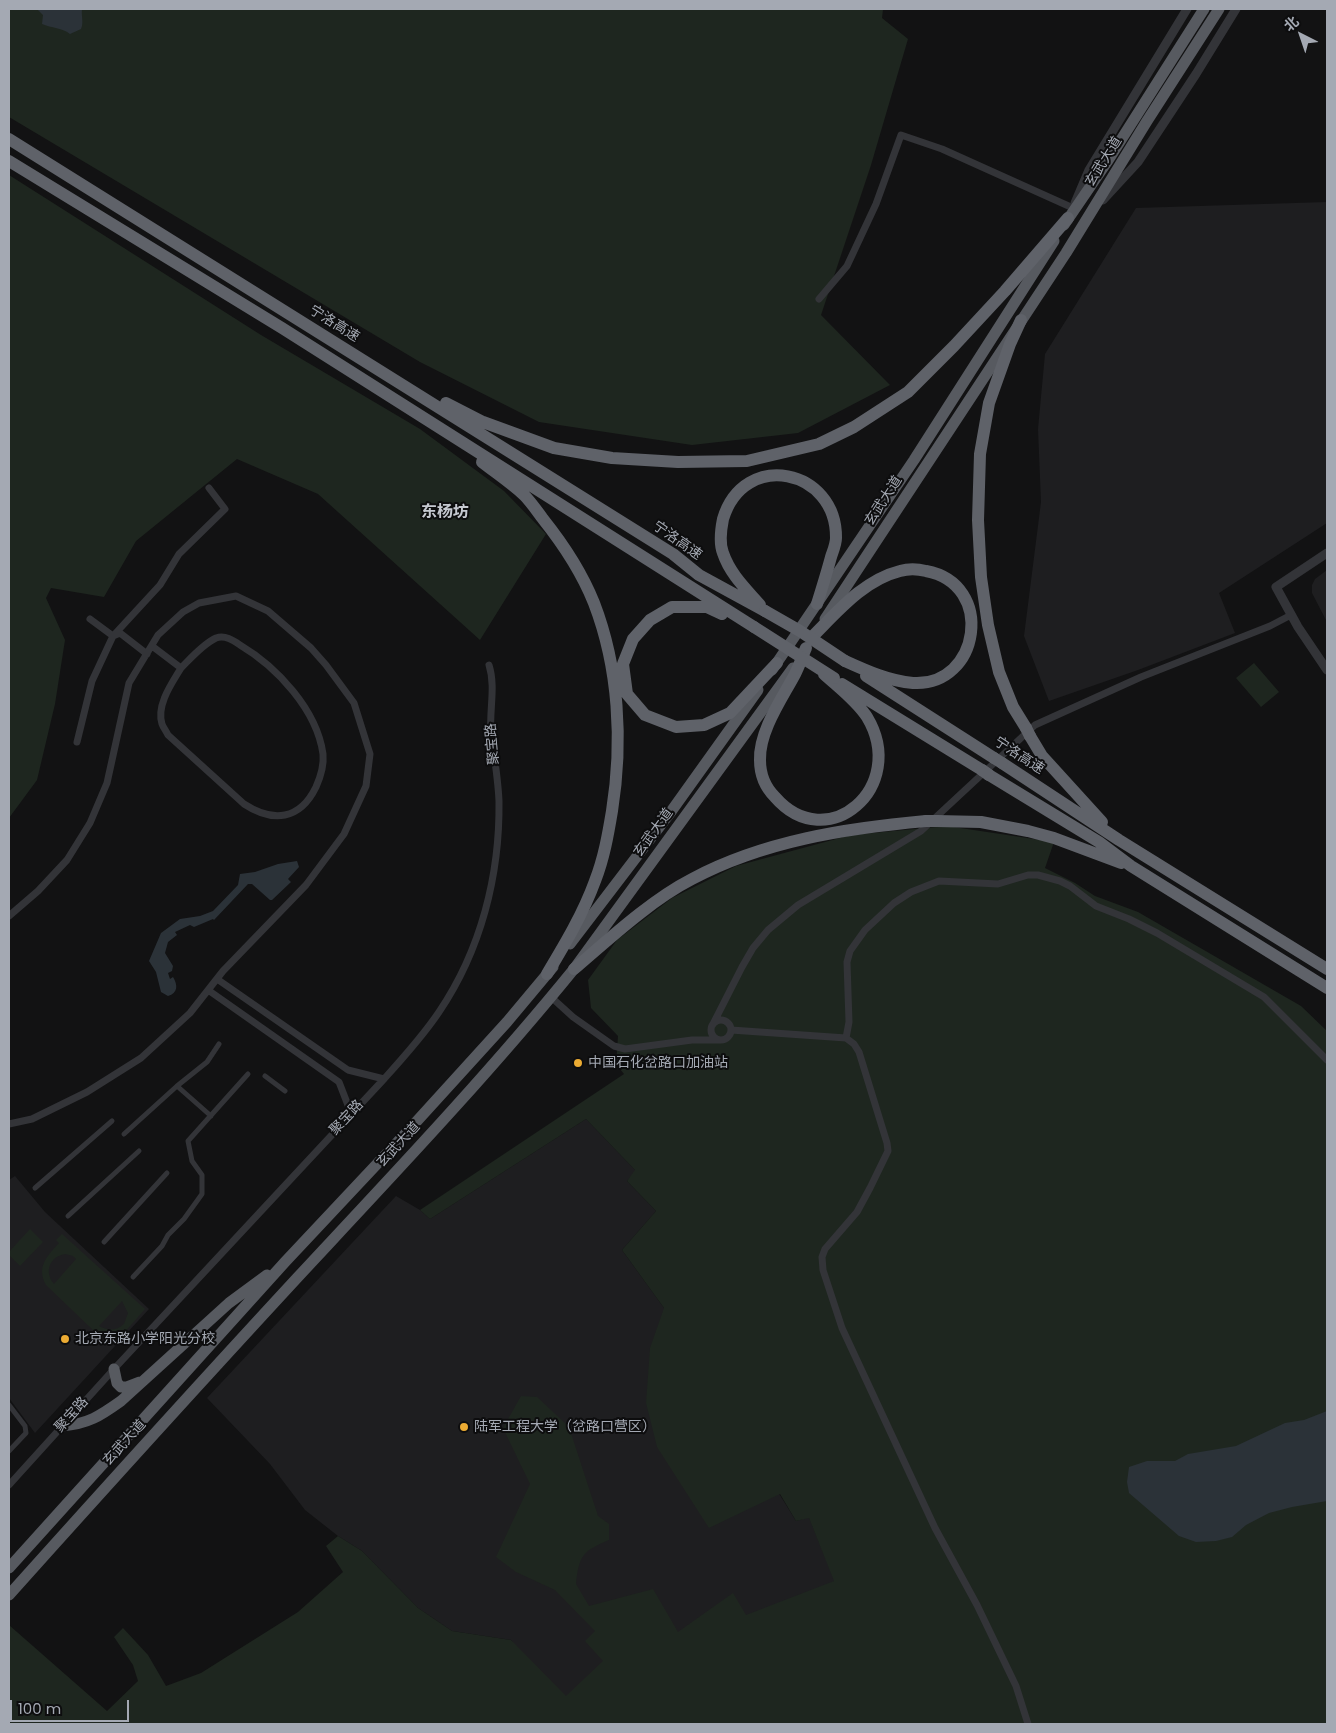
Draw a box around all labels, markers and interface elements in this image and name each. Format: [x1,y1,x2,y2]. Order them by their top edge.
north arrow [1276,10,1326,60]
text: 北 [1279,12,1303,36]
street label: 玄武大道 [1082,134,1126,190]
street label: 宁洛高速 [306,302,362,346]
street label: 玄武大道 [862,473,906,529]
district label: 东杨坊 [421,503,469,523]
street label: 宁洛高速 [649,518,705,564]
street label: 聚宝路 [483,722,503,766]
street label: 宁洛高速 [991,734,1047,778]
street label: 玄武大道 [631,805,677,861]
place label: 中国石化岔路口加油站 [588,1055,728,1071]
marker: 中国石化岔路口加油站 [572,1057,584,1069]
street label: 聚宝路 [327,1097,367,1139]
street label: 玄武大道 [374,1119,424,1171]
place label: 北京东路小学阳光分校 [75,1331,215,1347]
marker: 北京东路小学阳光分校 [59,1333,71,1345]
street label: 聚宝路 [52,1394,92,1436]
street label: 玄武大道 [100,1417,150,1469]
place label: 陆军工程大学（岔路口营区） [474,1419,656,1435]
marker: 陆军工程大学（岔路口营区） [458,1421,470,1433]
scale bar [12,1690,131,1722]
text: 100 m [18,1698,61,1719]

